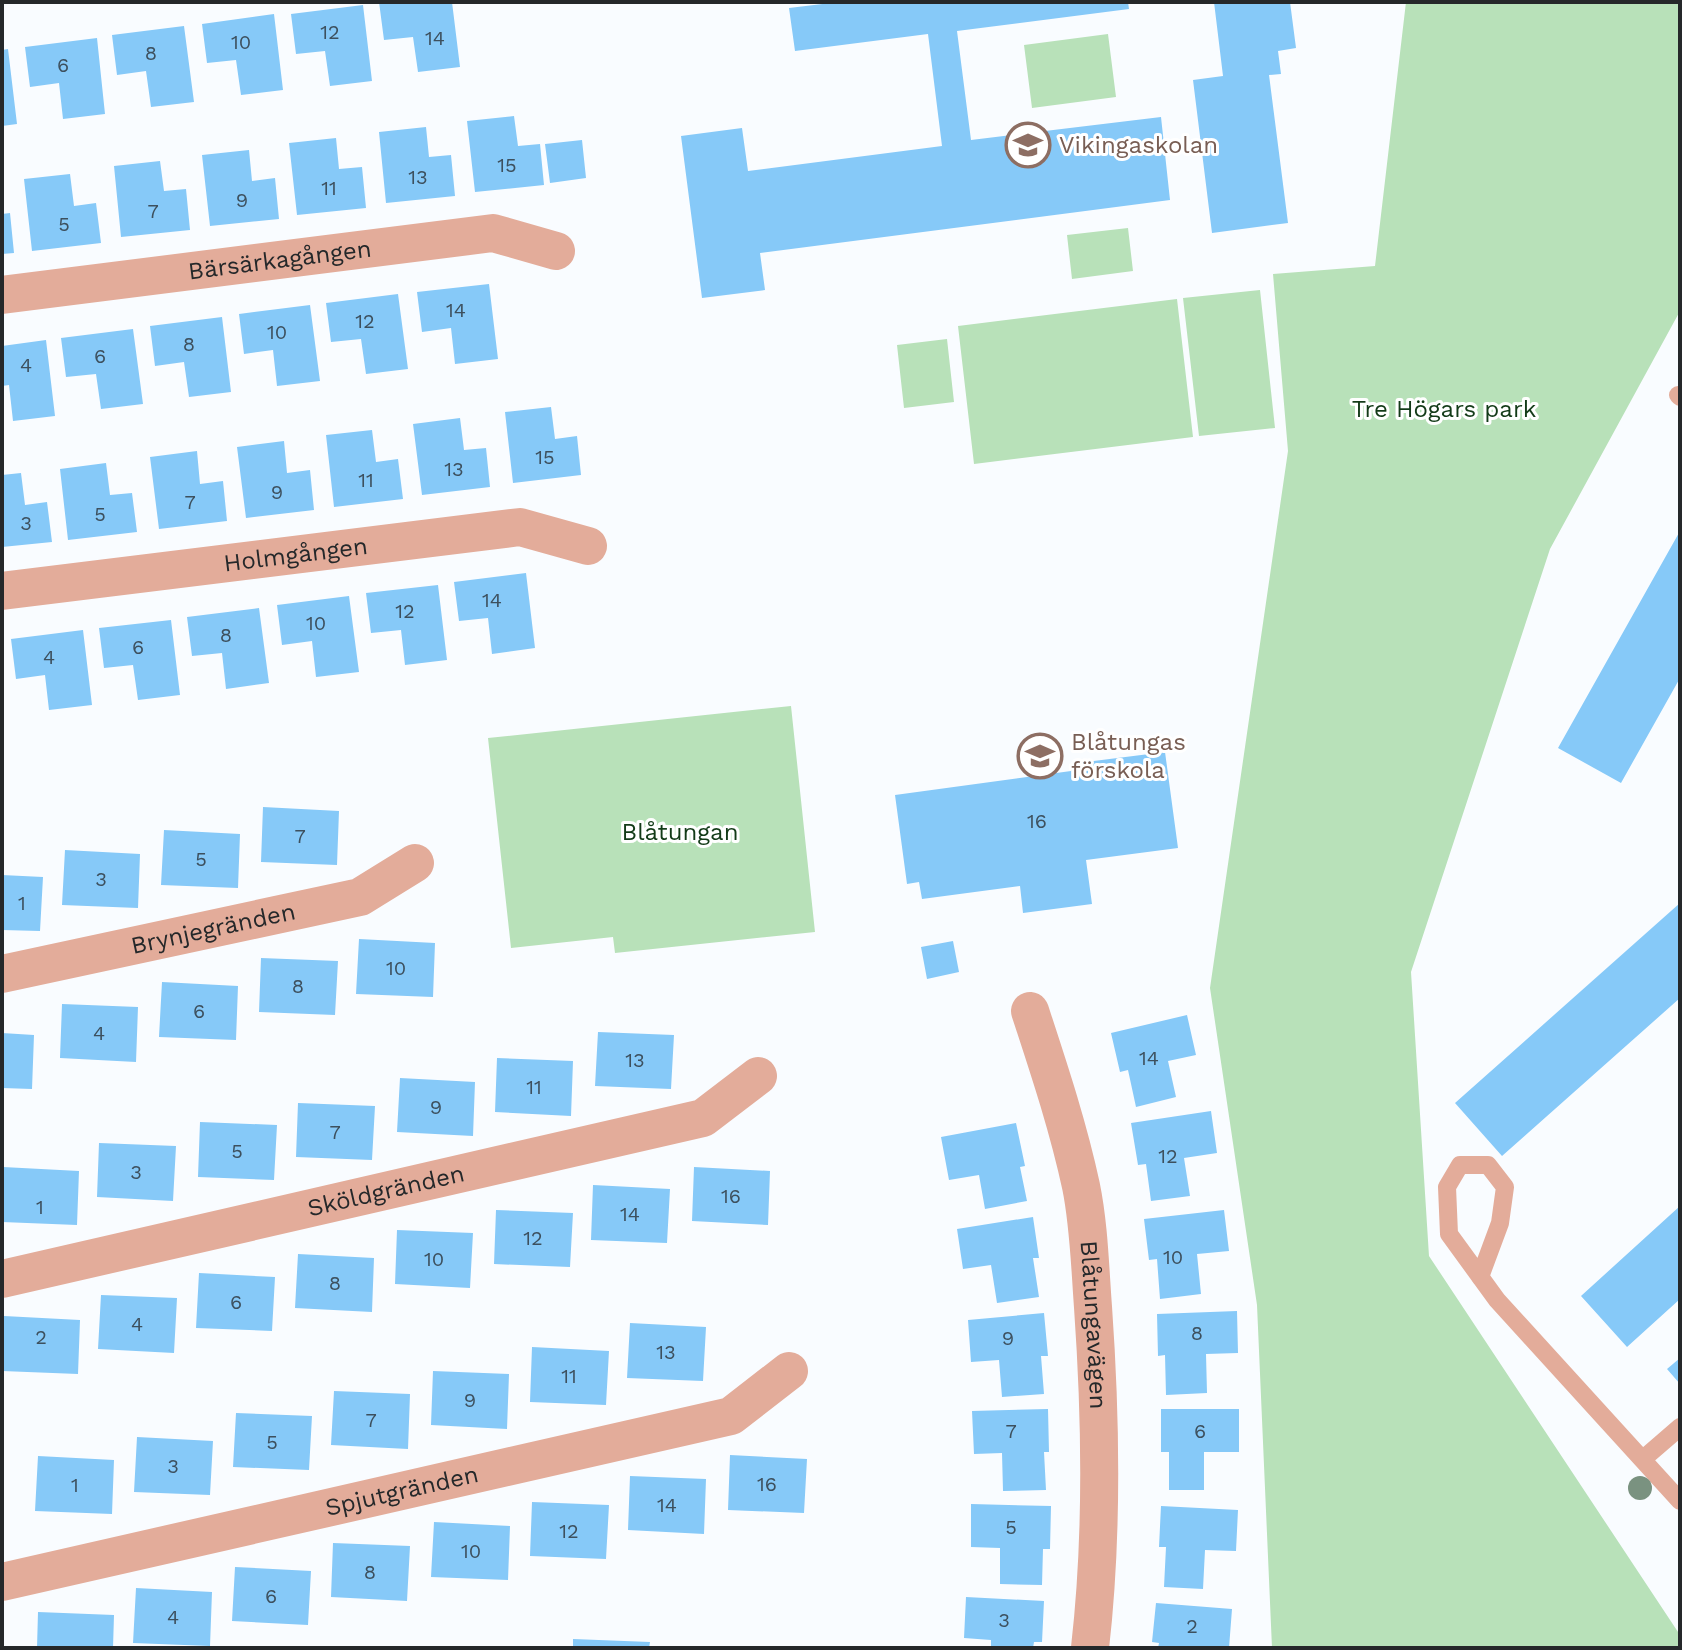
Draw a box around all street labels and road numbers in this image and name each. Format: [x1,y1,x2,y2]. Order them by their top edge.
street label: Bärsärkagången [187,234,373,285]
street label: Holmgången [222,532,369,577]
street label: Brynjegränden [128,897,298,960]
street label: Sköldgränden [305,1159,467,1222]
street label: Blåtungavägen [1074,1239,1112,1410]
street label: Spjutgränden [323,1460,481,1522]

